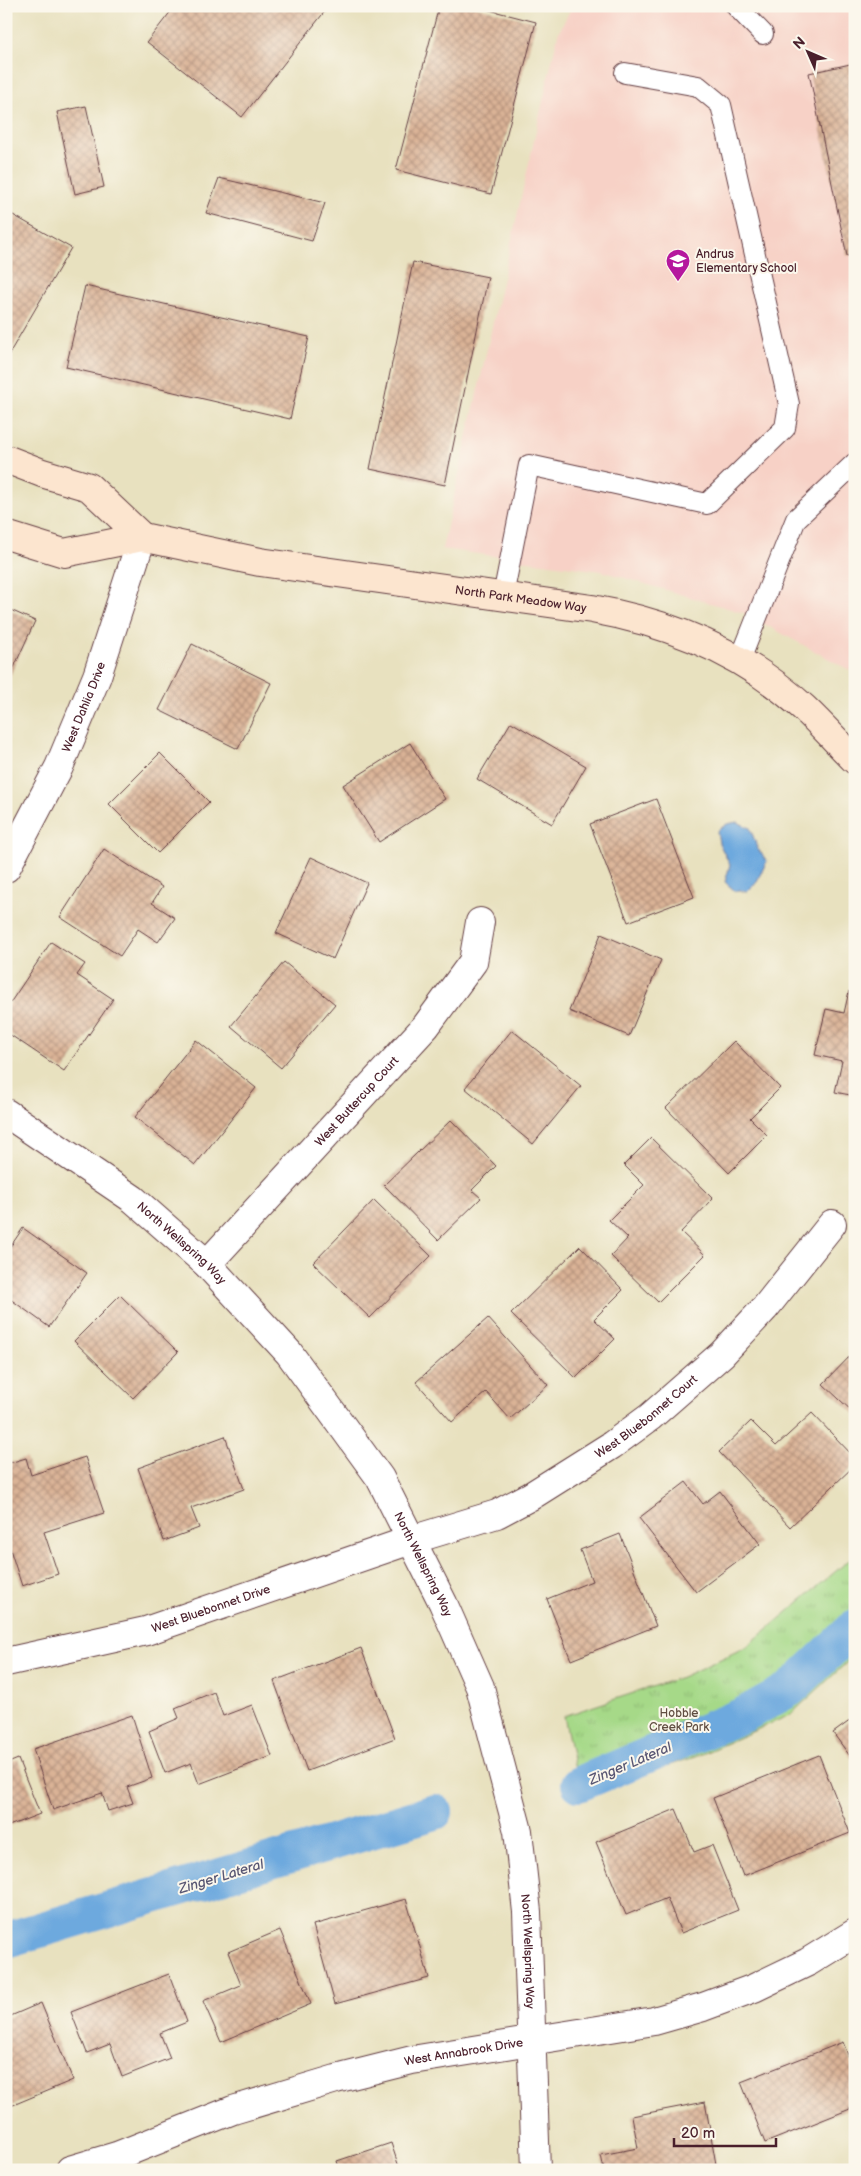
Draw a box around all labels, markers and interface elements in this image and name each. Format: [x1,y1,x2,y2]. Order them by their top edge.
north arrow [784,28,834,78]
text: N [789,33,809,53]
place label: Andrus Elementary School [696,247,797,276]
school or university icon: Andrus Elementary School [665,248,691,282]
street label: North Park Meadow Way [454,583,588,616]
street label: West Dahlia Drive [59,660,109,755]
street label: West Buttercup Court [312,1053,402,1150]
street label: North Wellspring Way [134,1199,229,1288]
street label: West Bluebonnet Court [592,1372,701,1462]
street label: North Wellspring Way [390,1510,455,1620]
street label: West Bluebonnet Drive [150,1582,272,1636]
park label: Hobble Creek Park [649,1706,709,1735]
water label: Zinger Lateral [586,1738,675,1789]
water label: Zinger Lateral [176,1855,266,1898]
street label: North Wellspring Way [517,1893,537,2010]
street label: West Annabrook Drive [403,2035,524,2070]
scale bar [674,2116,776,2148]
text: 20 m [681,2124,715,2143]

